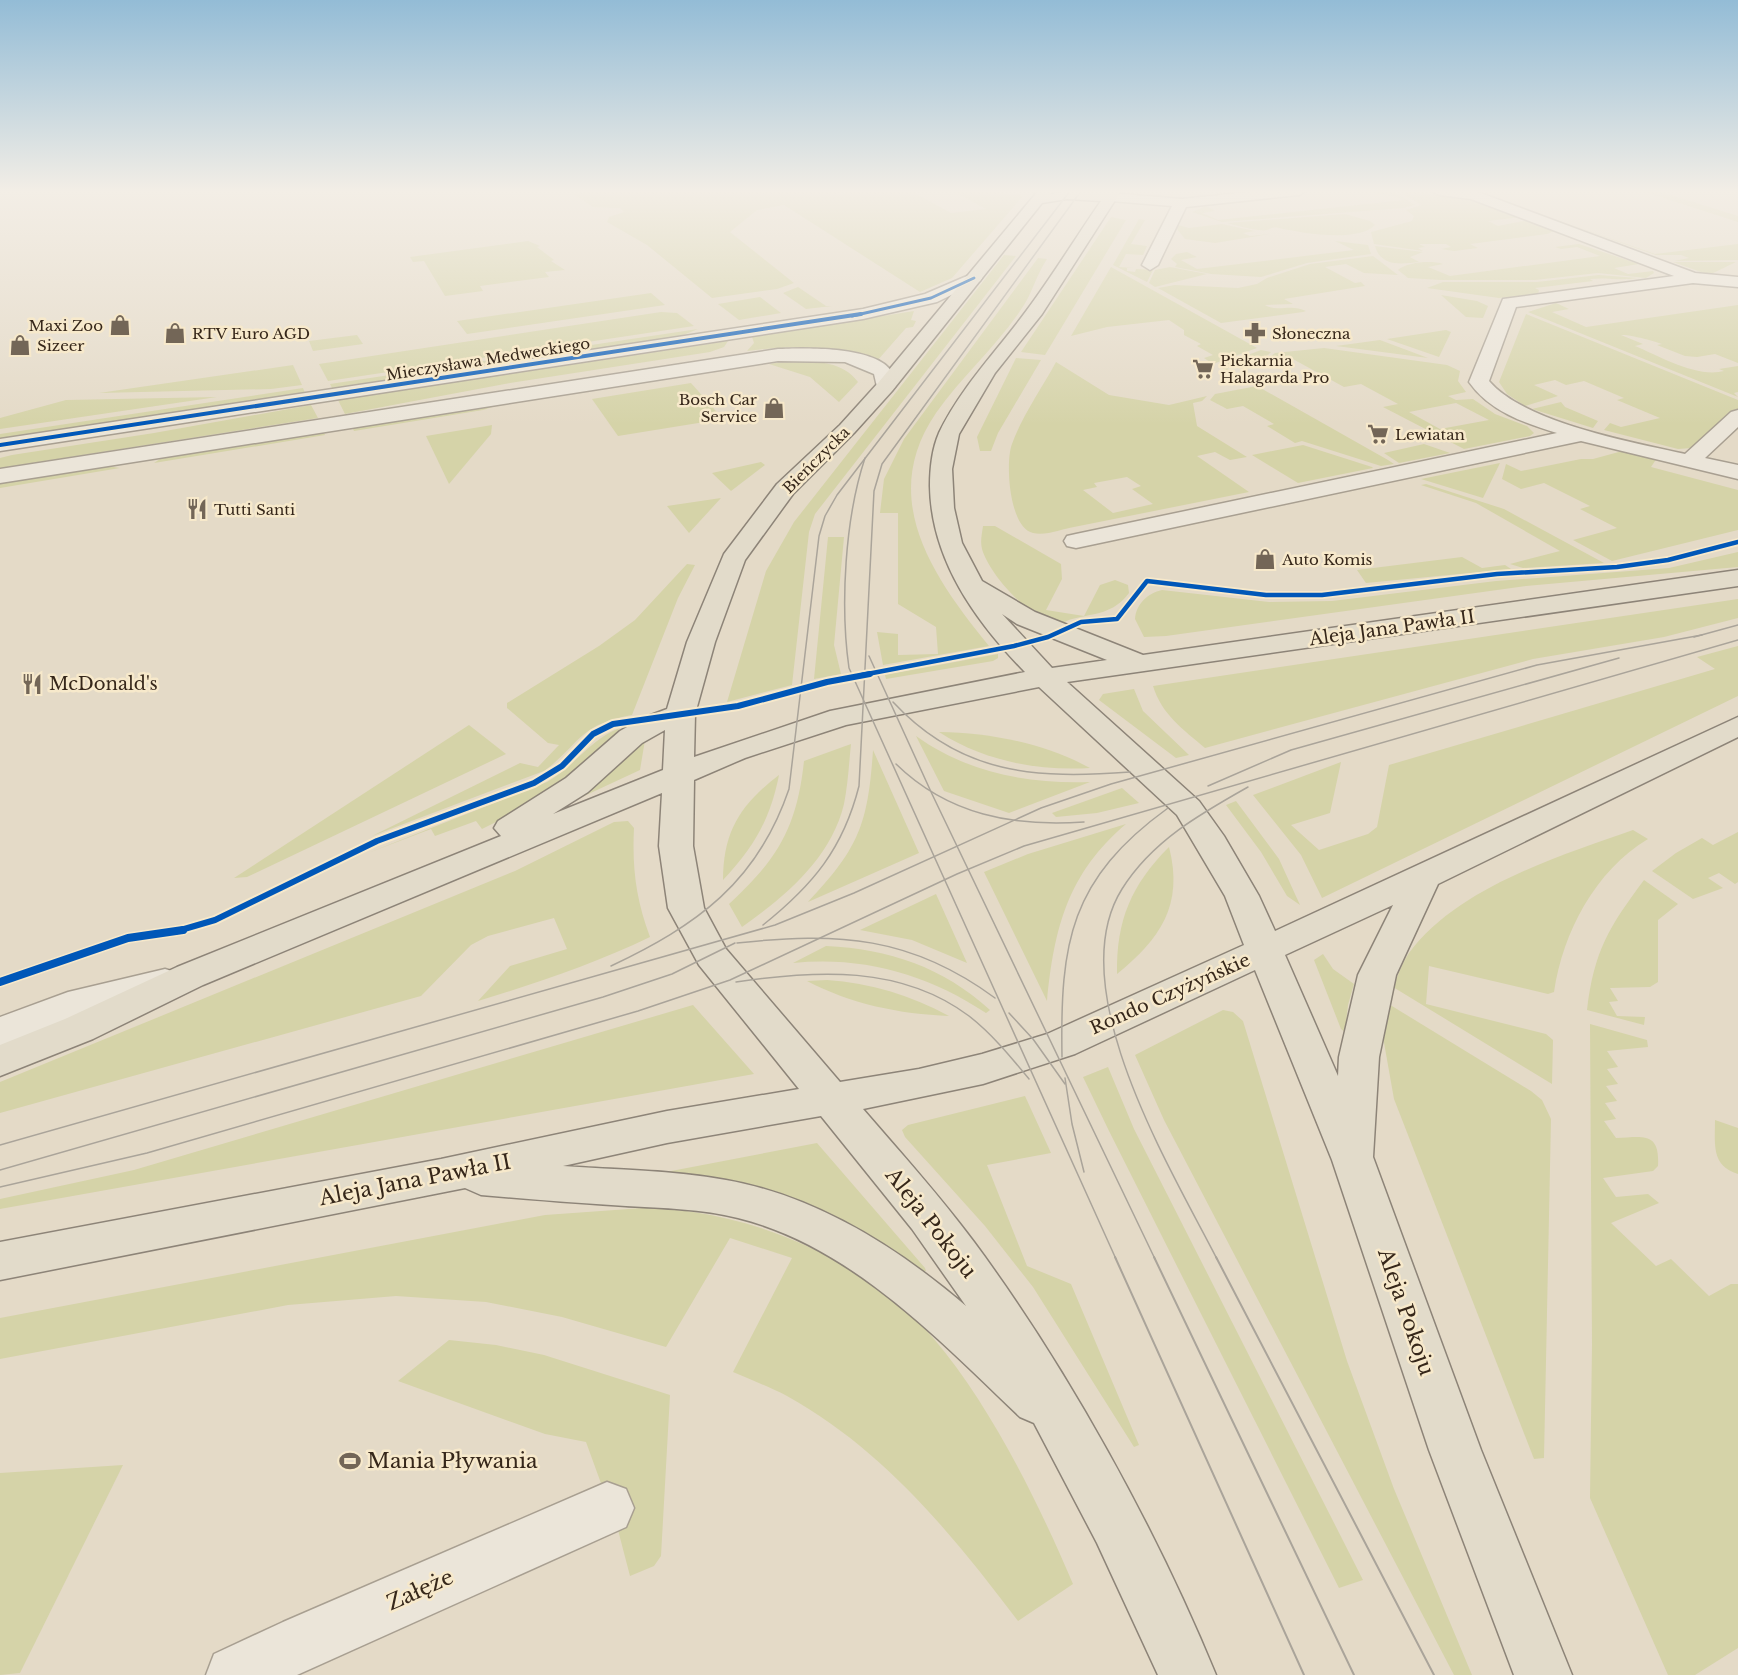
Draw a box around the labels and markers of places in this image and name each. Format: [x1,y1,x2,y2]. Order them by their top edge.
shop icon: Maxi Zoo [108,313,132,337]
place label: Maxi Zoo [29,316,103,335]
shop icon: RTV Euro AGD [163,321,187,345]
pharmacy icon: Słoneczna [1243,321,1267,345]
place label: RTV Euro AGD [192,324,310,343]
place label: Słoneczna [1272,324,1351,343]
shop icon: Sizeer [8,333,32,357]
place label: Sizeer [37,336,85,355]
place label: Piekarnia Halagarda Pro [1220,351,1330,387]
supermarket icon: Piekarnia Halagarda Pro [1191,357,1215,381]
place label: Bosch Car Service [679,390,758,426]
shop icon: Bosch Car Service [762,396,786,420]
supermarket icon: Lewiatan [1366,422,1390,446]
place label: Lewiatan [1395,425,1465,444]
restaurant icon: Tutti Santi [185,497,209,521]
place label: Tutti Santi [214,500,295,519]
shop icon: Auto Komis [1253,547,1277,571]
place label: Auto Komis [1281,550,1372,569]
restaurant icon: McDonald's [20,672,44,696]
place label: McDonald's [49,673,158,695]
place label: Mania Pływania [367,1448,538,1474]
sports icon: Mania Pływania [338,1449,362,1473]

